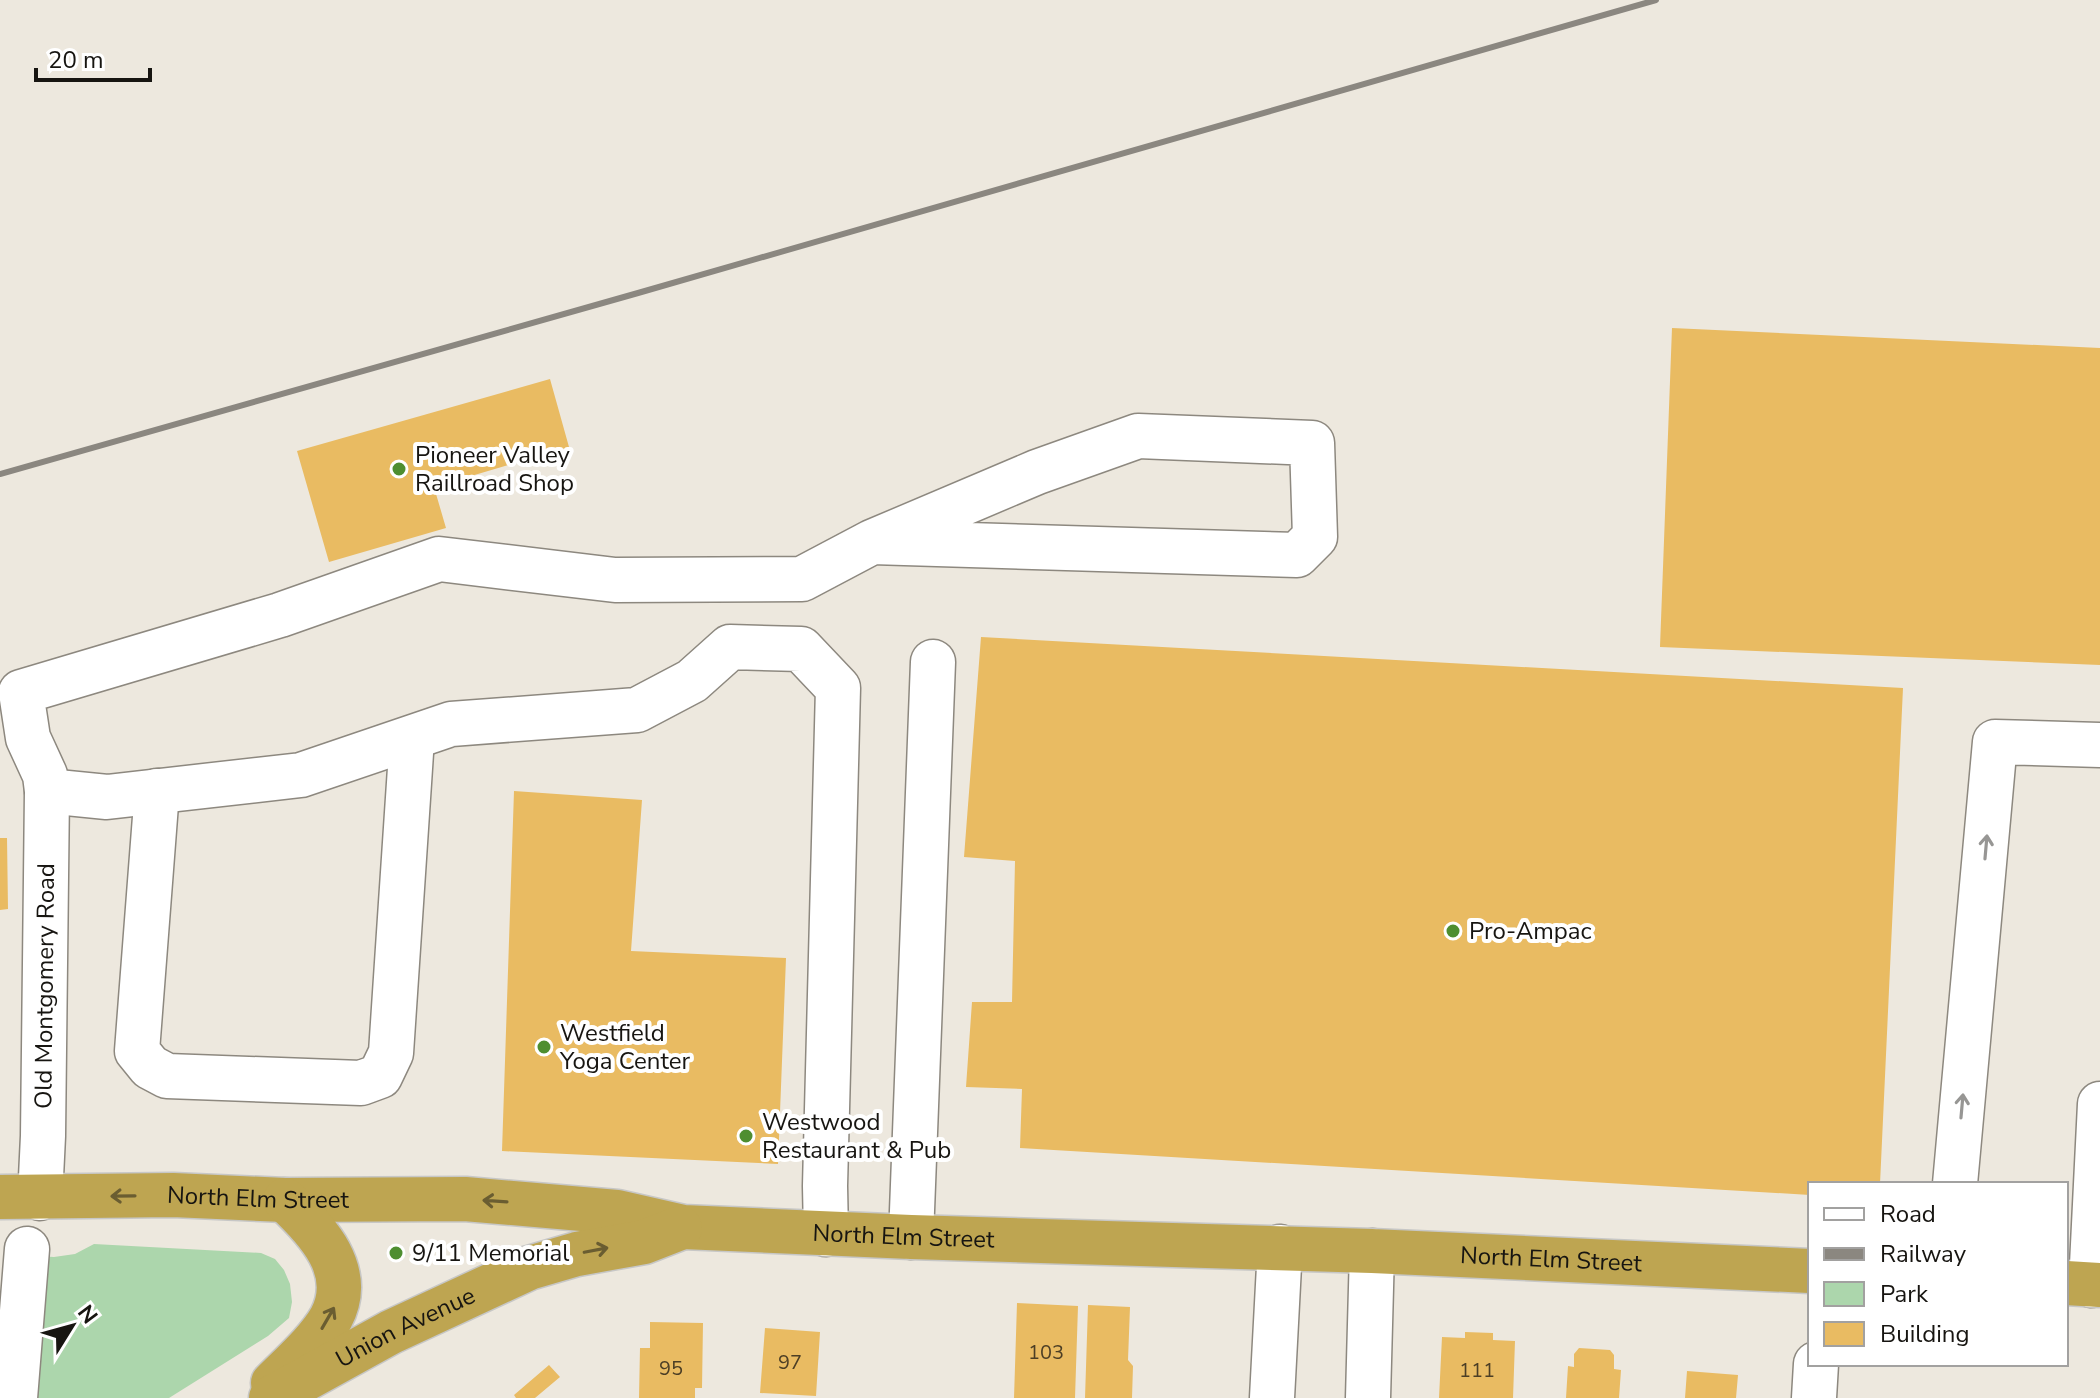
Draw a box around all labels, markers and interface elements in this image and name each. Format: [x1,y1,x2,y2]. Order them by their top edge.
scale bar [36,32,150,82]
text: 20 m [48,44,104,76]
place label: Pioneer Valley Raillroad Shop [415,439,574,499]
marker: Pioneer Valley Raillroad Shop [390,460,408,478]
one-way arrow [1978,834,1993,861]
street label: Old Montgomery Road [27,863,62,1109]
place label: Pro-Ampac [1469,915,1592,947]
marker: Pro-Ampac [1444,922,1462,940]
place label: Westfield Yoga Center [559,1017,690,1077]
marker: Westfield Yoga Center [535,1038,553,1056]
one-way arrow [1955,1093,1970,1120]
place label: Westwood Restaurant & Pub [762,1106,951,1166]
marker: Westwood Restaurant & Pub [737,1127,755,1145]
street label: North Elm Street [166,1179,350,1216]
legend [1808,1182,2068,1366]
one-way arrow [110,1188,137,1204]
one-way arrow [482,1193,509,1208]
text: Road [1880,1198,1936,1230]
street label: North Elm Street [812,1217,995,1256]
place label: 9/11 Memorial [412,1237,569,1269]
text: Railway [1880,1238,1967,1270]
street label: North Elm Street [1459,1239,1643,1279]
one-way arrow [582,1242,608,1257]
marker: 9/11 Memorial [387,1244,405,1262]
text: Park [1880,1278,1929,1310]
street label: Union Avenue [330,1279,480,1375]
north arrow [32,1286,112,1366]
text: N [70,1299,104,1330]
one-way arrow [320,1307,336,1330]
text: Building [1880,1318,1970,1350]
house number: 103 [1028,1339,1064,1366]
house number: 97 [778,1349,802,1376]
house number: 95 [659,1355,683,1382]
house number: 111 [1459,1357,1495,1384]

